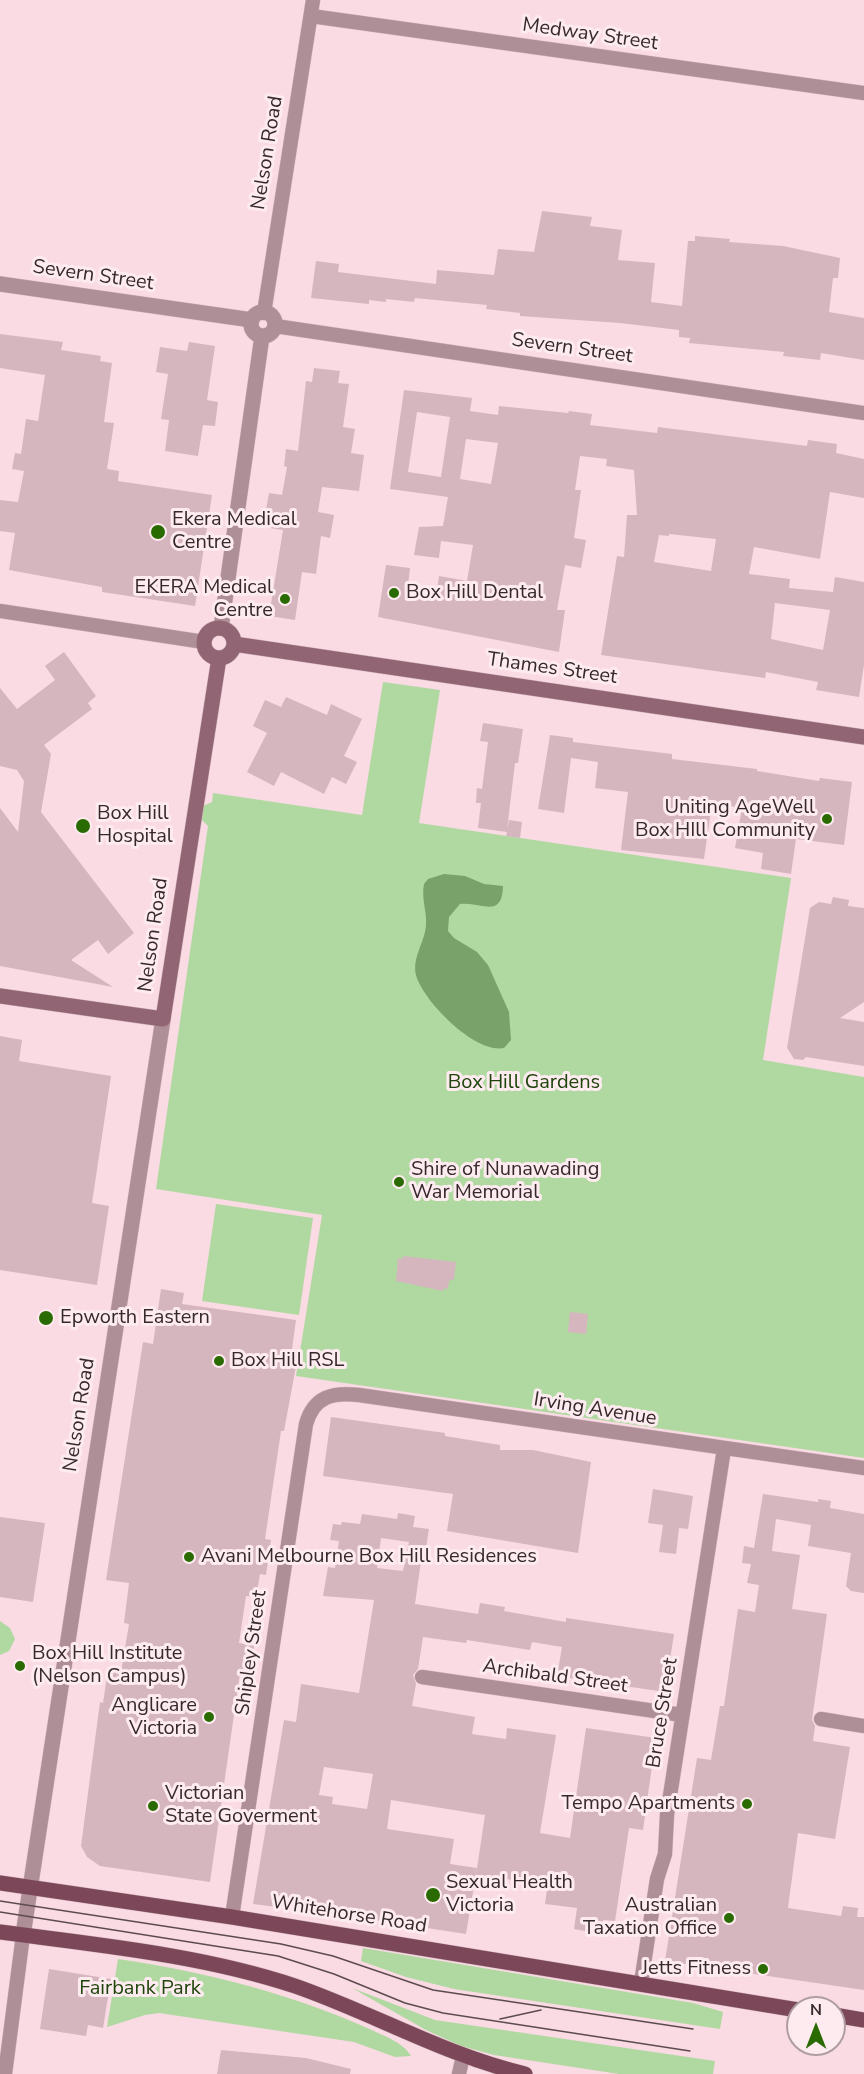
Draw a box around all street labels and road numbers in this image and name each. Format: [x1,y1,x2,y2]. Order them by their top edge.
street label: Medway Street [521,14,659,56]
street label: Nelson Road [247,94,289,212]
street label: Severn Street [31,256,155,296]
street label: Severn Street [510,329,634,369]
street label: Thames Street [485,648,619,690]
street label: Nelson Road [134,876,174,994]
street label: Nelson Road [59,1356,101,1474]
street label: Irving Avenue [532,1388,658,1432]
street label: Shipley Street [231,1589,273,1717]
street label: Archibald Street [481,1655,629,1699]
street label: Bruce Street [642,1656,684,1770]
street label: Whitehorse Road [270,1891,428,1939]

